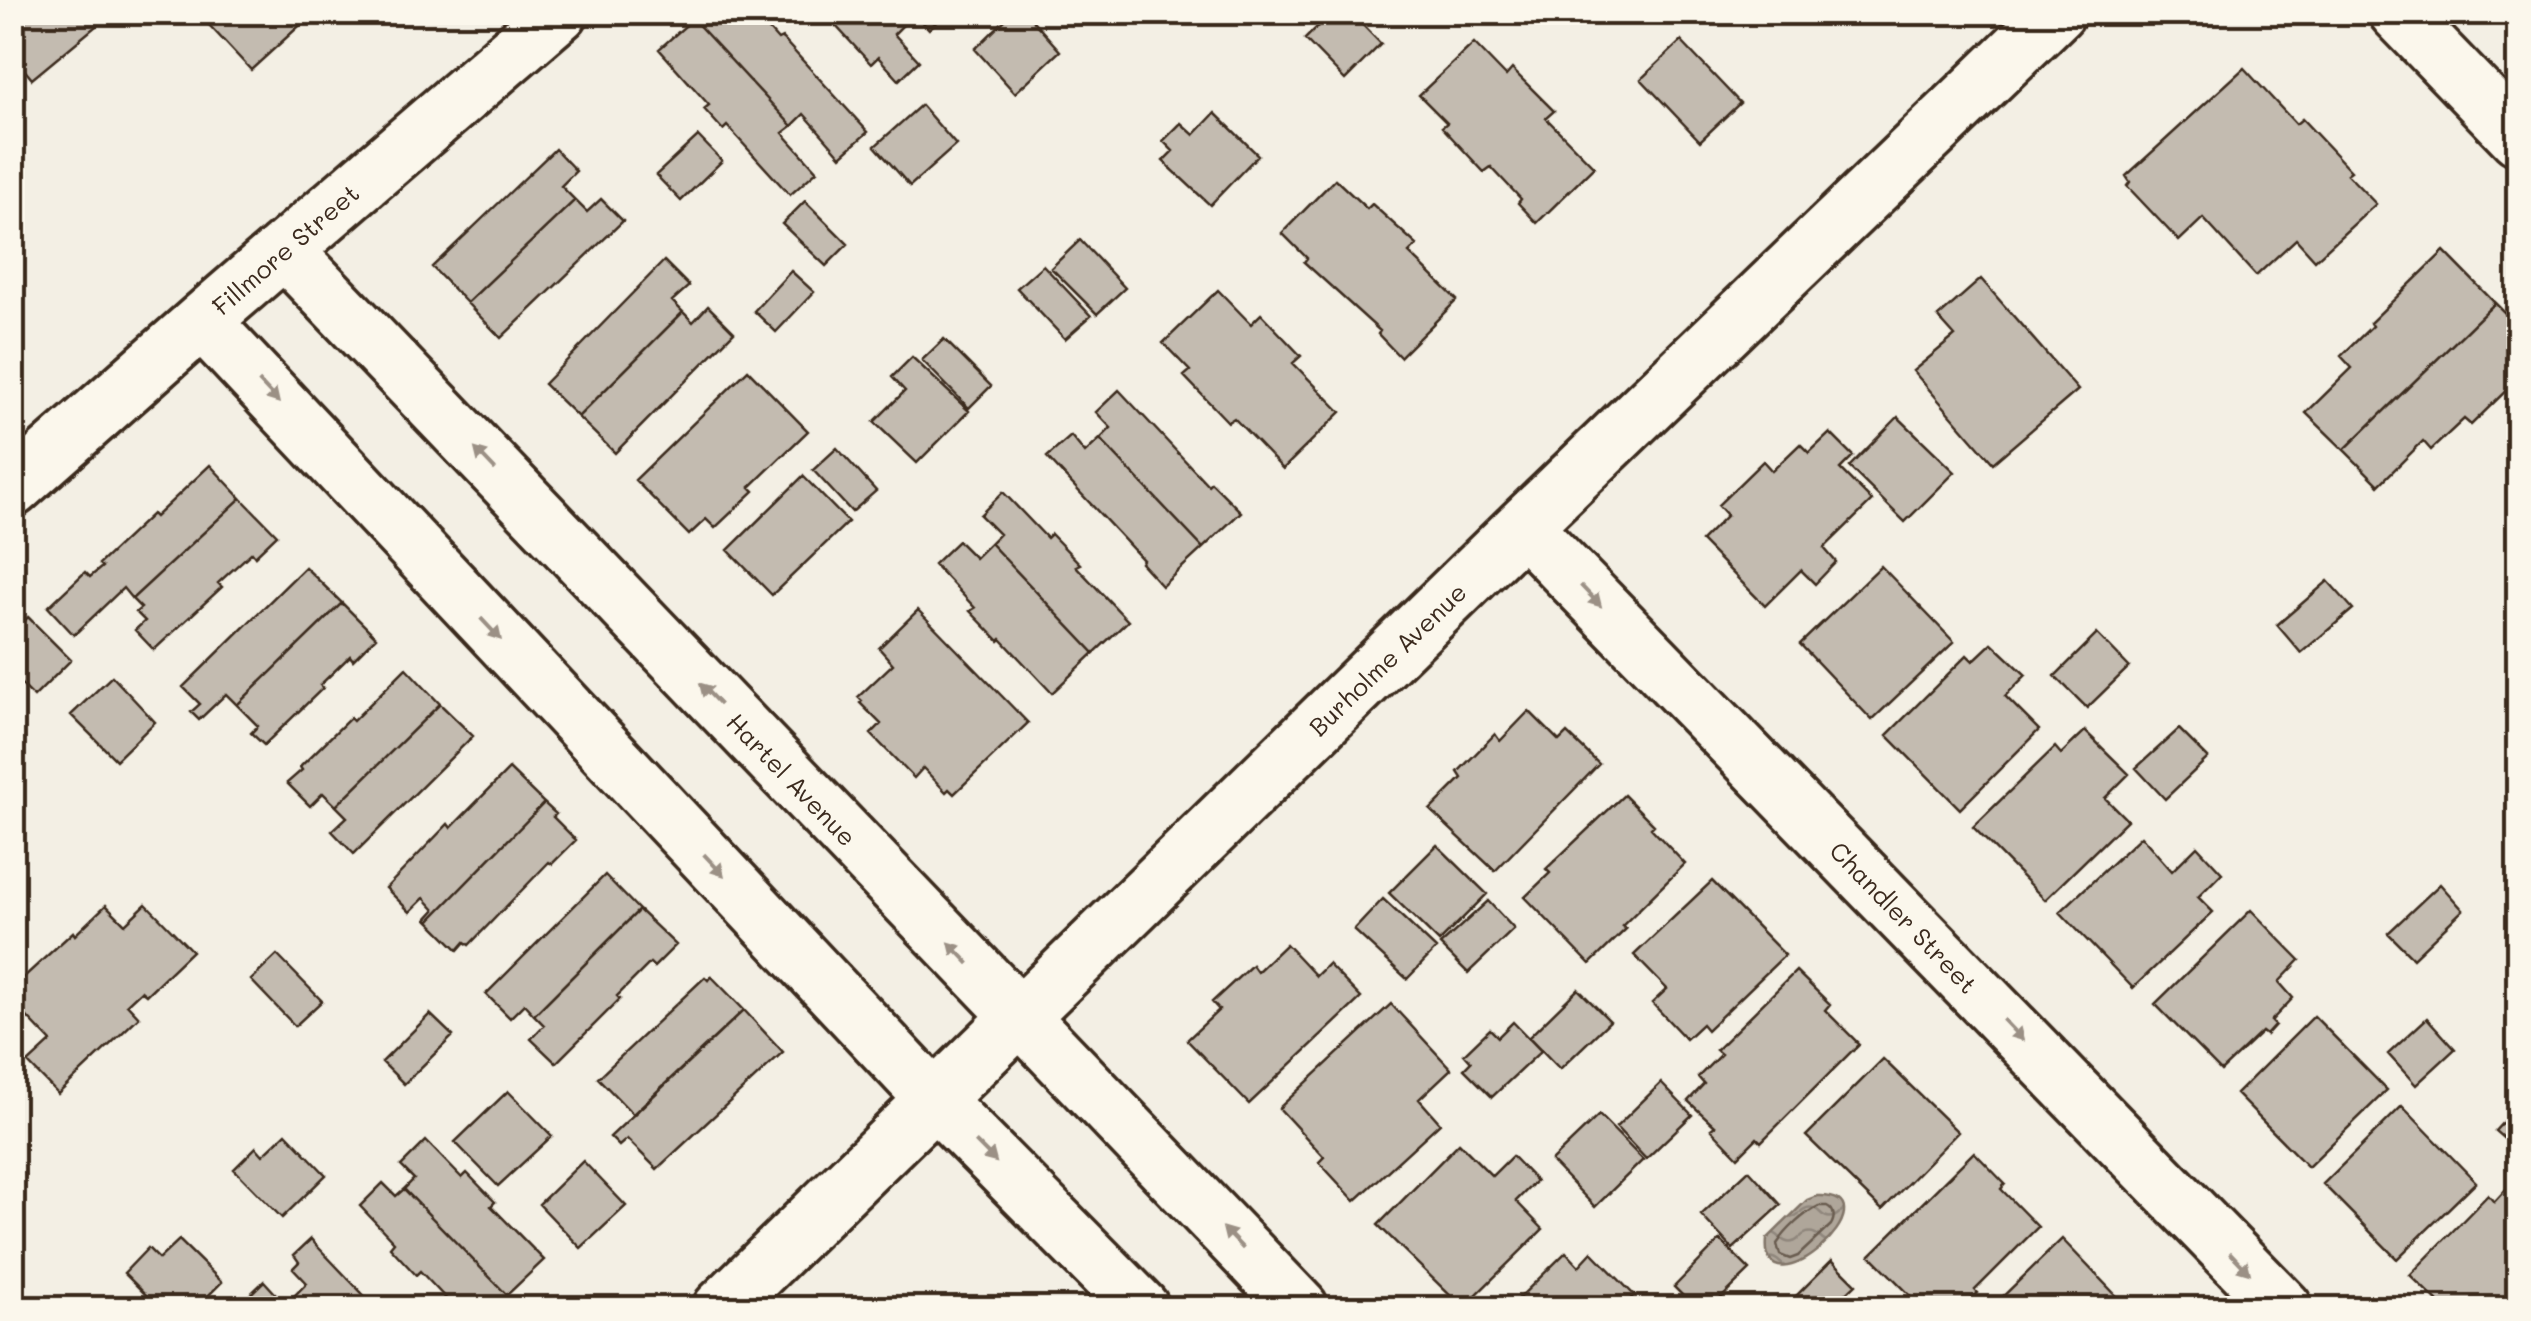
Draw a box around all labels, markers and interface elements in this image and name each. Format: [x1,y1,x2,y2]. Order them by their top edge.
street label: Fillmore Street [205,176,365,322]
one-way arrow [257,380,280,404]
one-way arrow [474,448,497,472]
street label: Burholme Avenue [1301,576,1473,742]
one-way arrow [1579,584,1602,608]
one-way arrow [479,617,502,641]
one-way arrow [699,682,722,706]
street label: Hartel Avenue [720,706,864,852]
street label: Chandler Street [1823,834,1985,1000]
one-way arrow [702,853,725,877]
one-way arrow [948,942,971,966]
one-way arrow [2001,1017,2024,1041]
one-way arrow [974,1139,997,1163]
one-way arrow [1222,1227,1245,1251]
one-way arrow [2228,1250,2251,1274]

